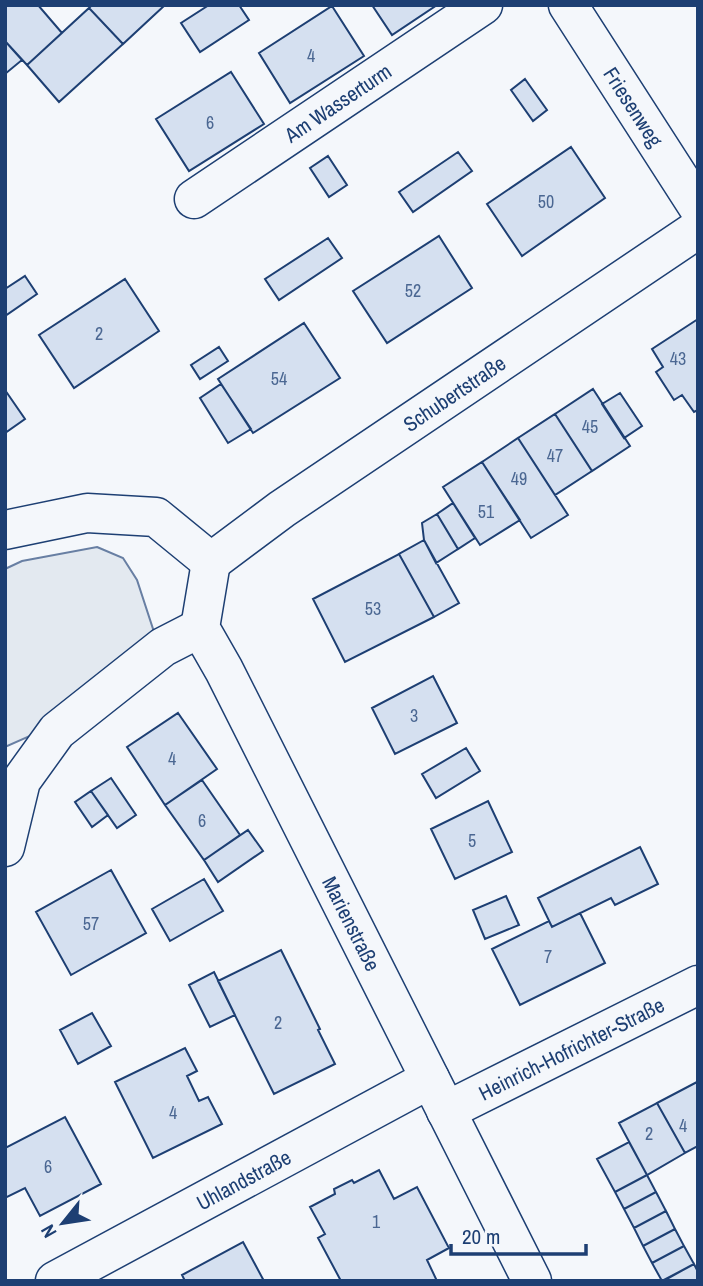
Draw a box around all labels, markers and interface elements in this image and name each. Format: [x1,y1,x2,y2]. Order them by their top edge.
house number: 4 [307,43,315,68]
street label: Am Wasserturm [278,56,397,149]
street label: Friesenweg [597,61,670,153]
house number: 6 [206,110,214,135]
house number: 50 [538,189,554,214]
house number: 52 [405,278,421,303]
house number: 2 [95,321,103,346]
house number: 43 [670,346,686,371]
street label: Schubertstraße [397,348,511,438]
house number: 54 [271,366,287,391]
house number: 45 [582,414,598,439]
house number: 47 [547,443,563,468]
house number: 49 [511,466,527,491]
house number: 51 [478,499,495,524]
house number: 53 [365,596,381,621]
house number: 3 [410,703,418,728]
house number: 4 [168,746,176,771]
house number: 6 [198,808,206,833]
house number: 5 [468,828,476,853]
street label: Marienstraße [316,871,388,976]
house number: 57 [83,911,99,936]
house number: 7 [544,944,552,969]
street label: Heinrich-Hofrichter-Straße [474,990,669,1107]
house number: 2 [274,1010,282,1035]
house number: 4 [169,1100,177,1125]
house number: 4 [679,1113,687,1138]
house number: 2 [645,1121,653,1146]
street label: Uhlandstraße [191,1142,296,1217]
house number: 6 [44,1154,52,1179]
north arrow [28,1188,98,1258]
house number: 1 [372,1209,381,1234]
scale bar [451,1212,586,1256]
text: N [34,1220,62,1243]
text: 20 m [462,1222,500,1251]

